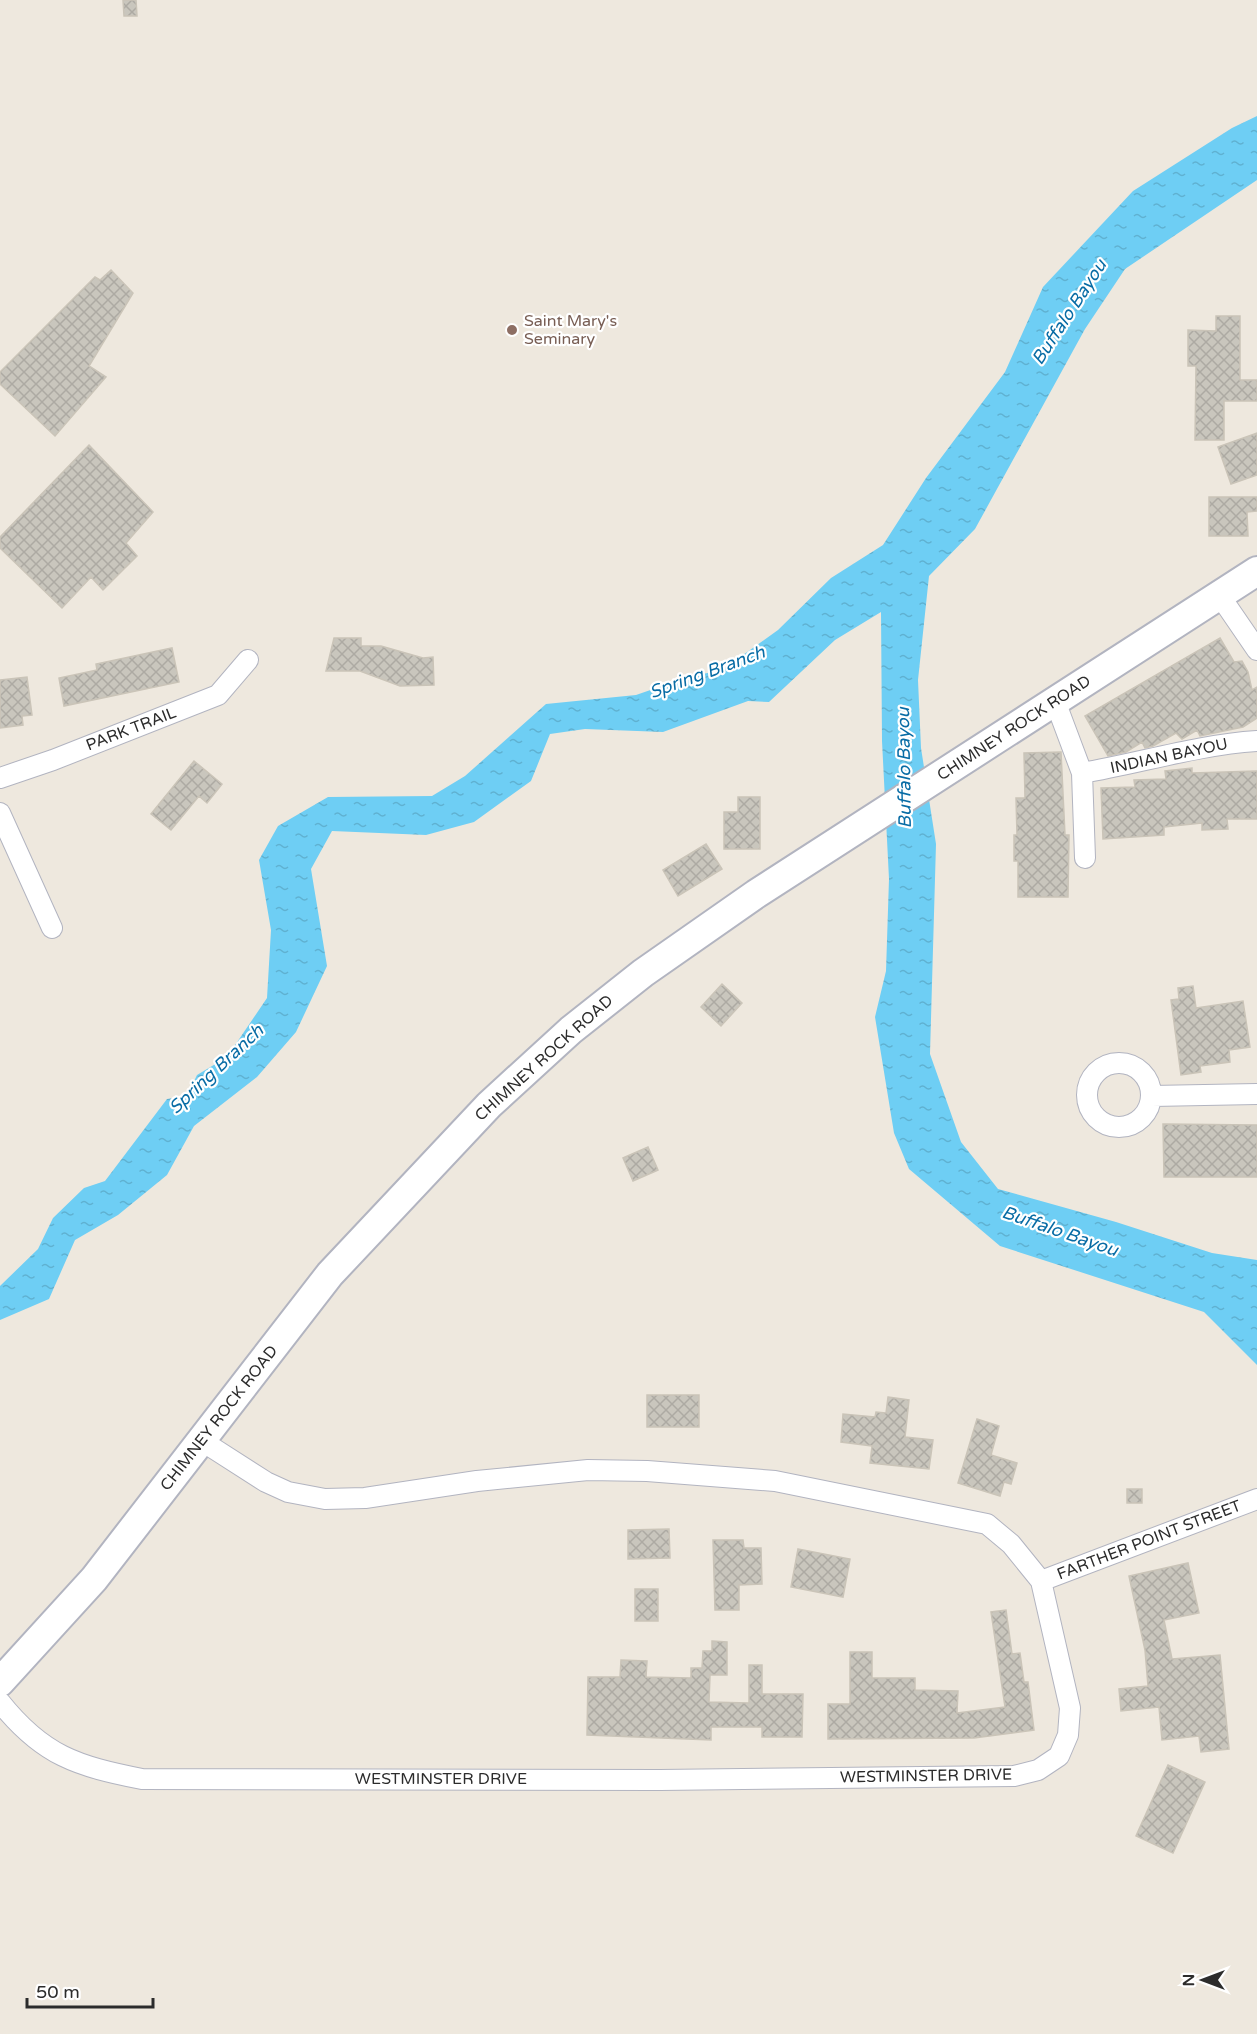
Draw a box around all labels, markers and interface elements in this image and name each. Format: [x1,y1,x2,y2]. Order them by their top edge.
water label: Buffalo Bayou [1027,254,1112,369]
place label: Saint Mary's Seminary [524,311,617,349]
marker: Saint Mary's Seminary [505,323,519,337]
water label: Spring Branch [646,641,769,703]
street label: CHIMNEY ROCK ROAD [933,671,1095,785]
street label: PARK TRAIL [83,703,179,755]
water label: Buffalo Bayou [892,706,916,829]
street label: INDIAN BAYOU [1108,734,1230,778]
street label: CHIMNEY ROCK ROAD [471,991,617,1125]
water label: Spring Branch [164,1019,269,1118]
water label: Buffalo Bayou [999,1201,1122,1261]
street label: CHIMNEY ROCK ROAD [156,1341,282,1495]
street label: FARTHER POINT STREET [1054,1496,1244,1584]
street label: WESTMINSTER DRIVE [840,1764,1012,1788]
street label: WESTMINSTER DRIVE [355,1769,527,1789]
north arrow [1173,1950,1233,2010]
scale bar [27,1971,153,2009]
text: N [1179,1974,1199,1986]
text: 50 m [36,1981,80,2003]

